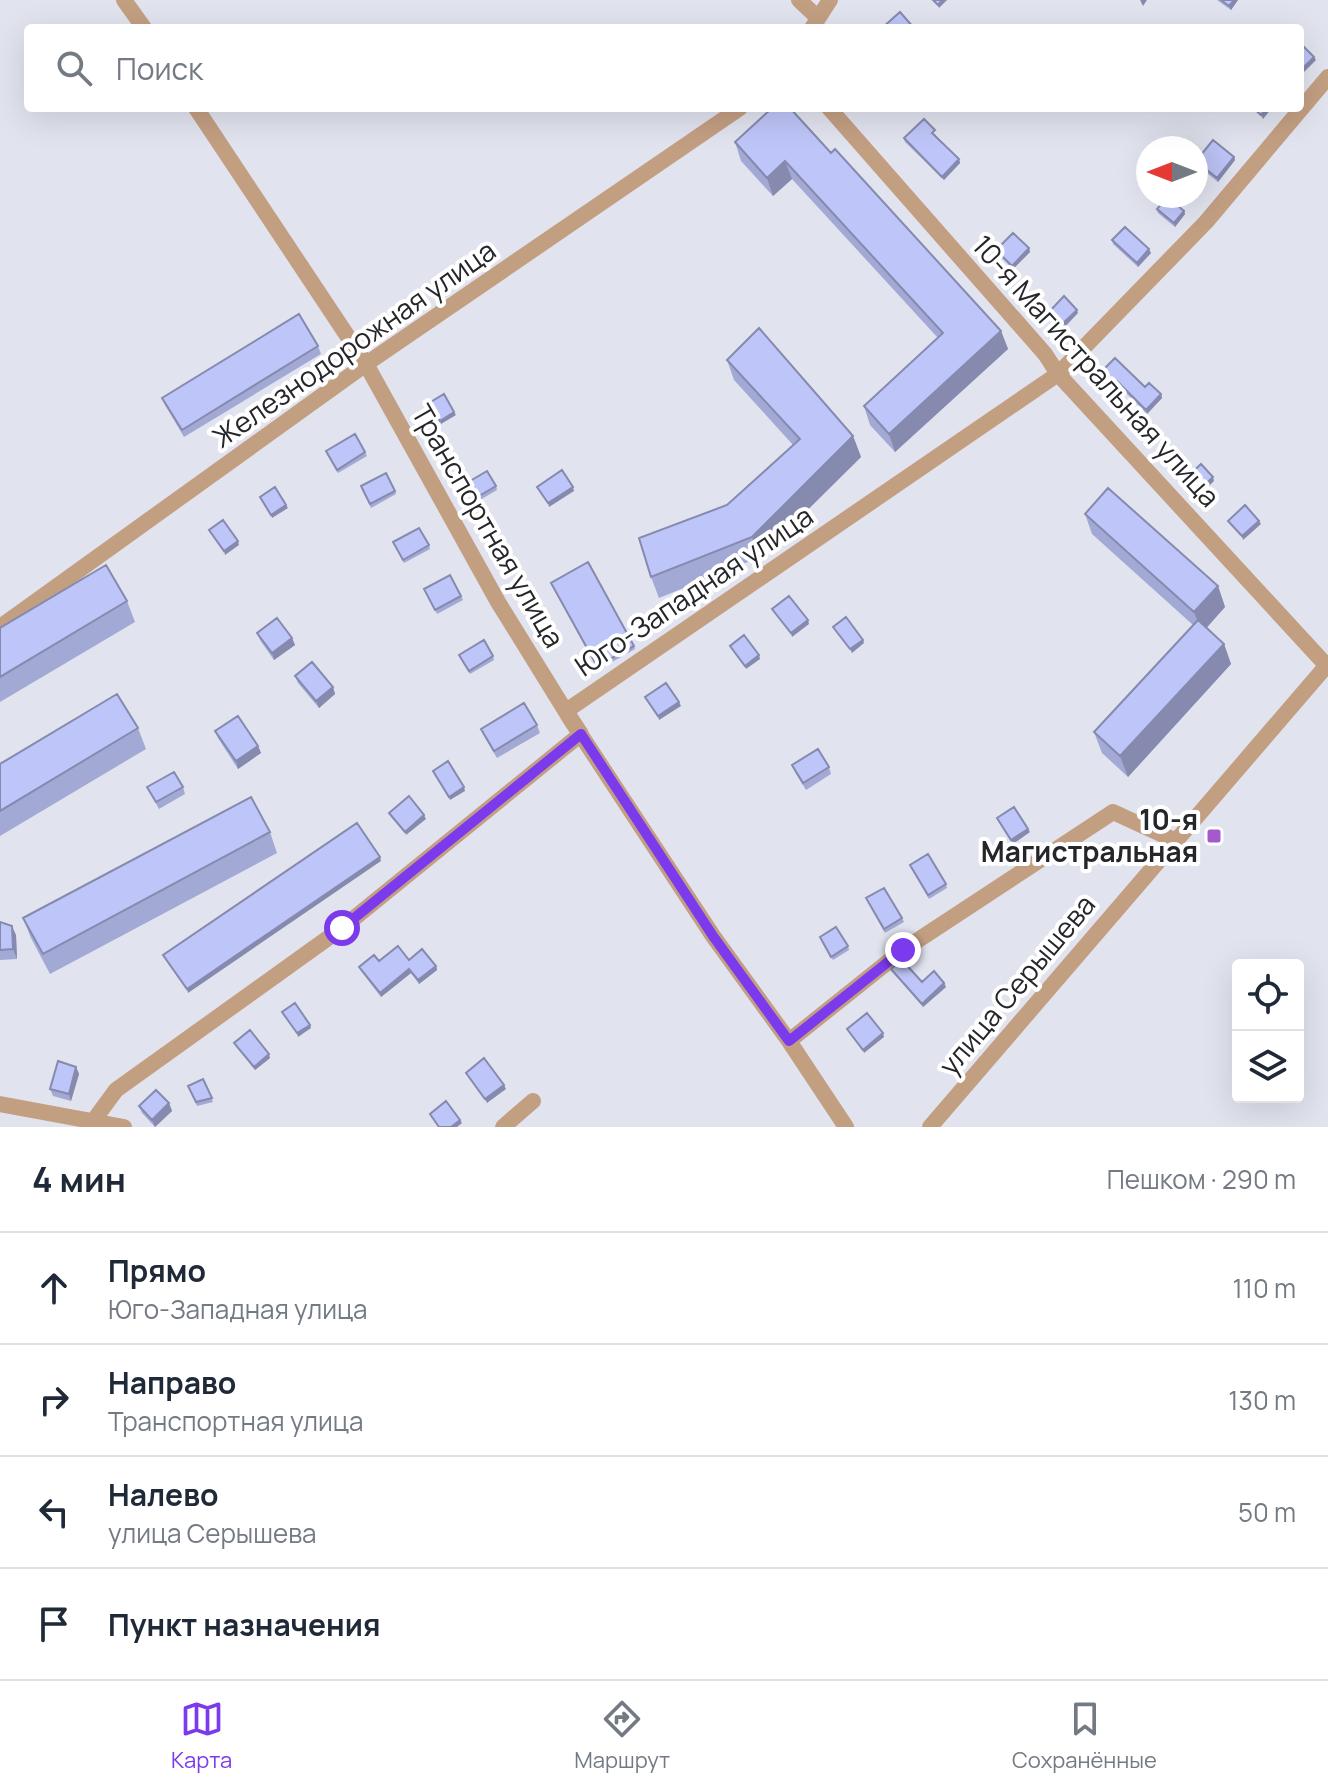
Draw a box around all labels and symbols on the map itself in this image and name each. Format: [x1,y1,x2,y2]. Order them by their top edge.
north arrow [1136,136,1208,208]
street label: 10-я Магистральная улица [964,226,1229,514]
street label: Железнодорожная улица [204,231,503,456]
street label: Транспортная улица [404,397,574,654]
street label: Юго-Западная улица [567,496,820,684]
place label: 10-я Магистральная [981,800,1198,870]
marker: 10-я Магистральная [1205,827,1223,845]
street label: улица Серышева [929,886,1103,1083]
route start [324,910,360,946]
route end [885,932,921,968]

